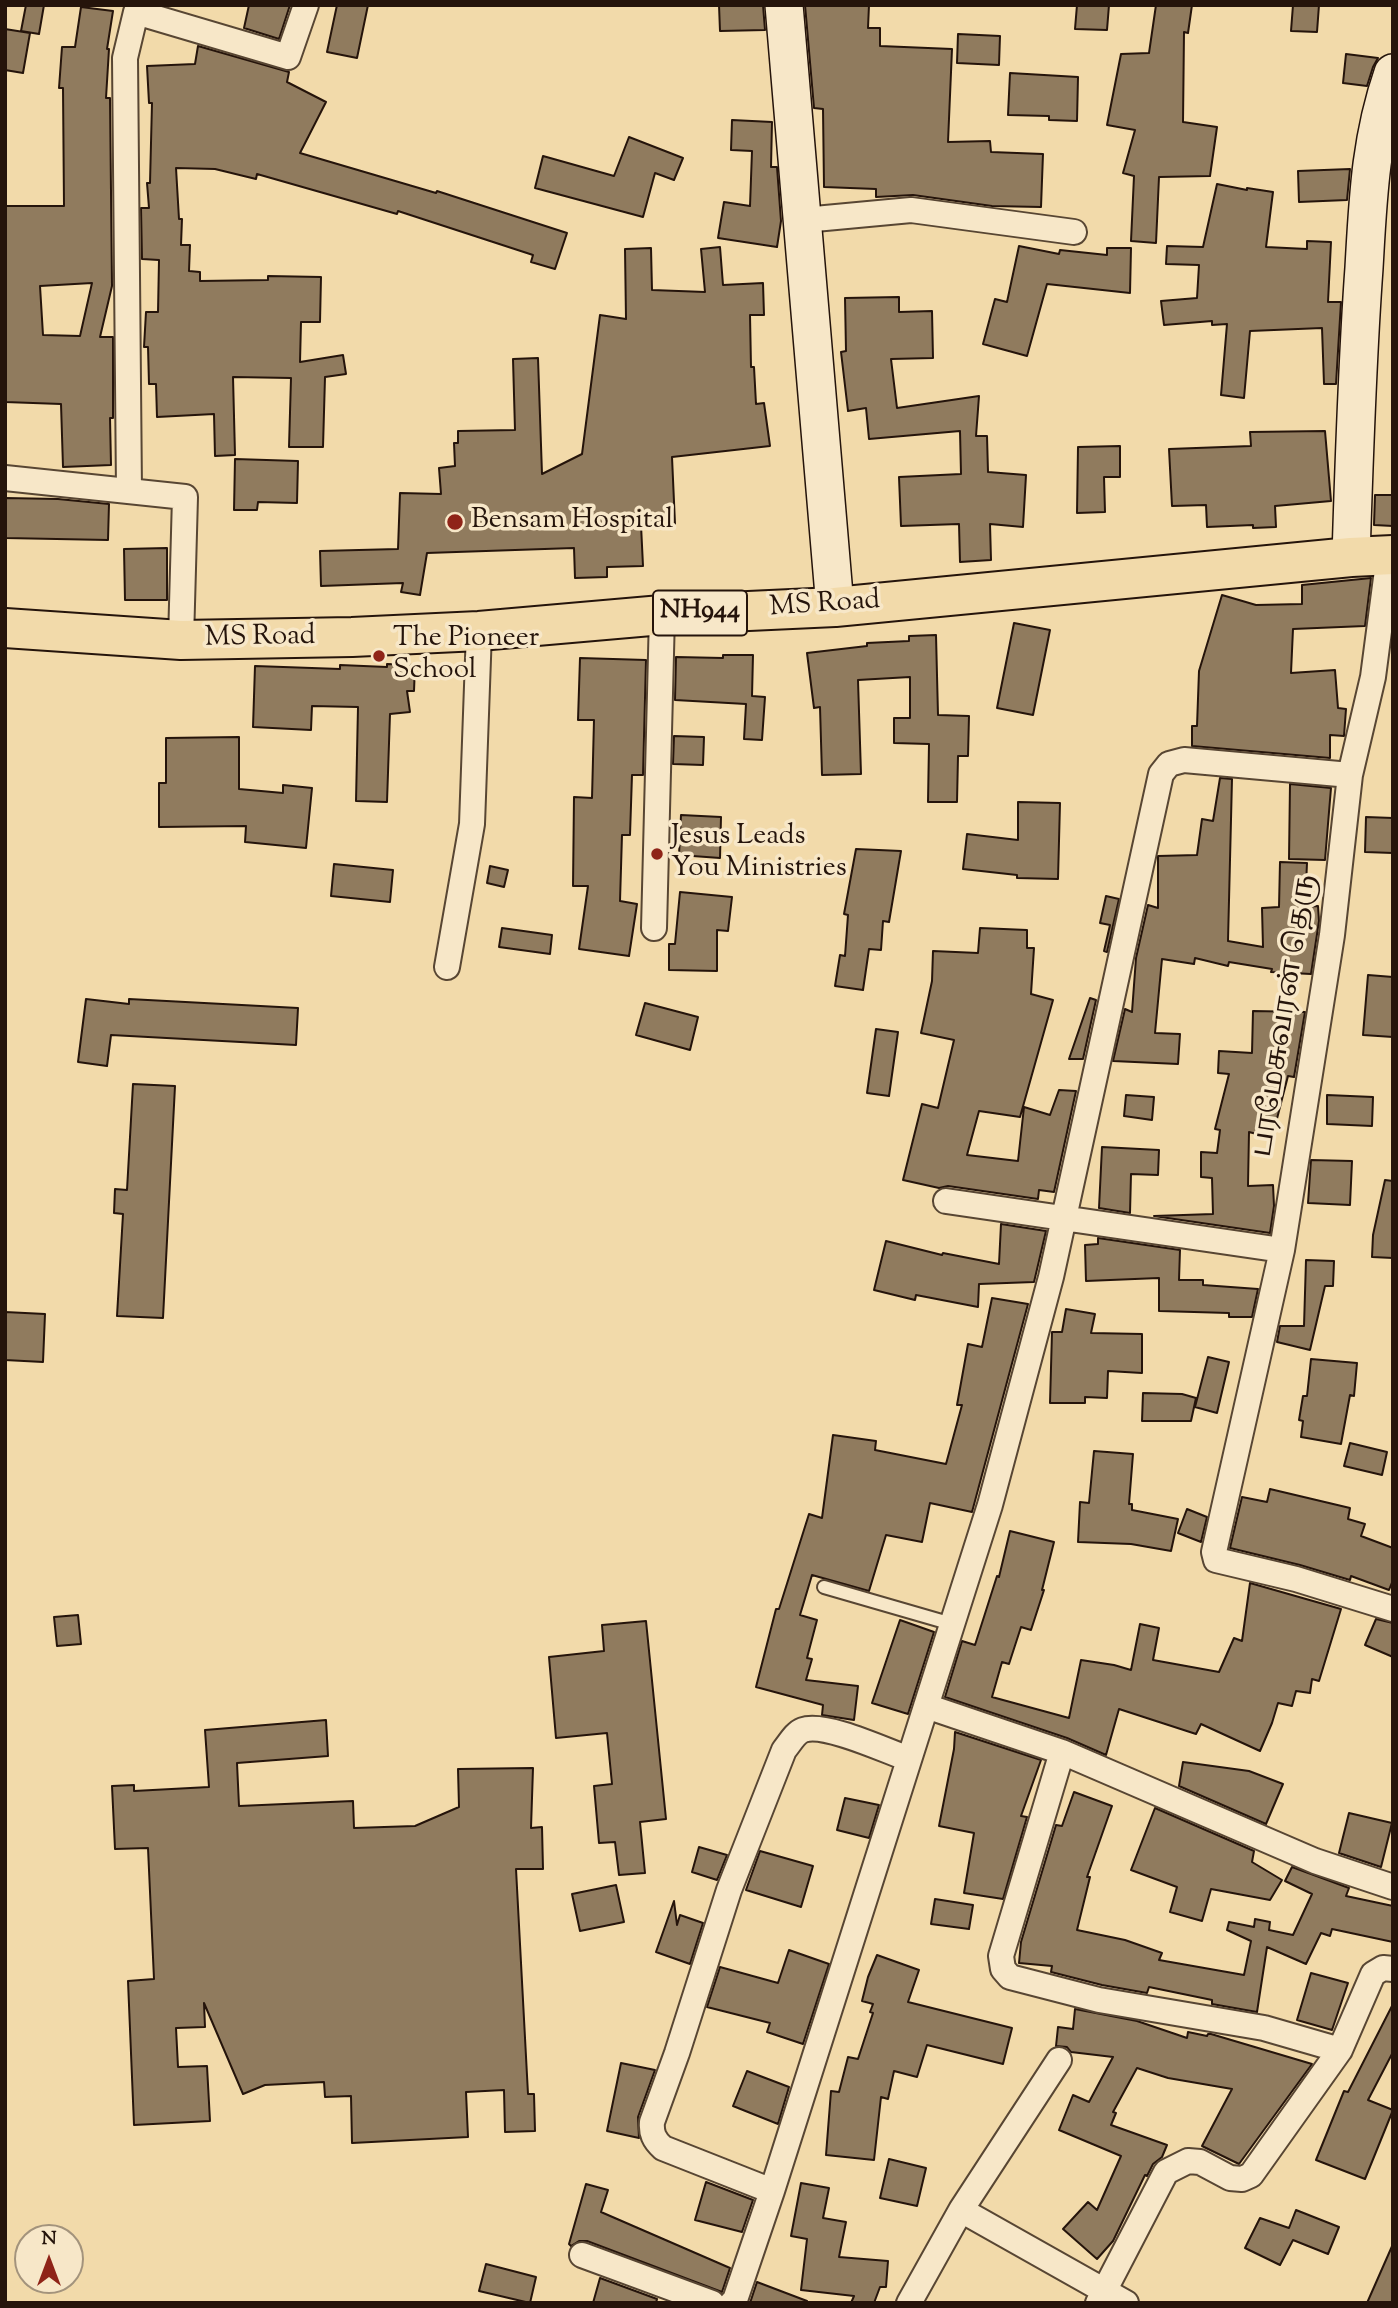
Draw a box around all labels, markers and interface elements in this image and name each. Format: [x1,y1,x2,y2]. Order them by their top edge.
place label: Bensam Hospital [471,505,673,539]
marker: Bensam Hospital [445,512,465,532]
street label: MS Road [769,585,881,627]
road number: NH944 [653,590,747,636]
street label: MS Road [204,621,316,657]
place label: The Pioneer School [393,623,539,689]
marker: The Pioneer School [371,648,387,664]
place label: Jesus Leads You Ministries [671,821,847,887]
marker: Jesus Leads You Ministries [649,846,665,862]
street label: பரமேசுவரன் தெரு [1248,872,1326,1160]
north arrow [14,2224,84,2294]
text: N [41,2226,57,2253]

